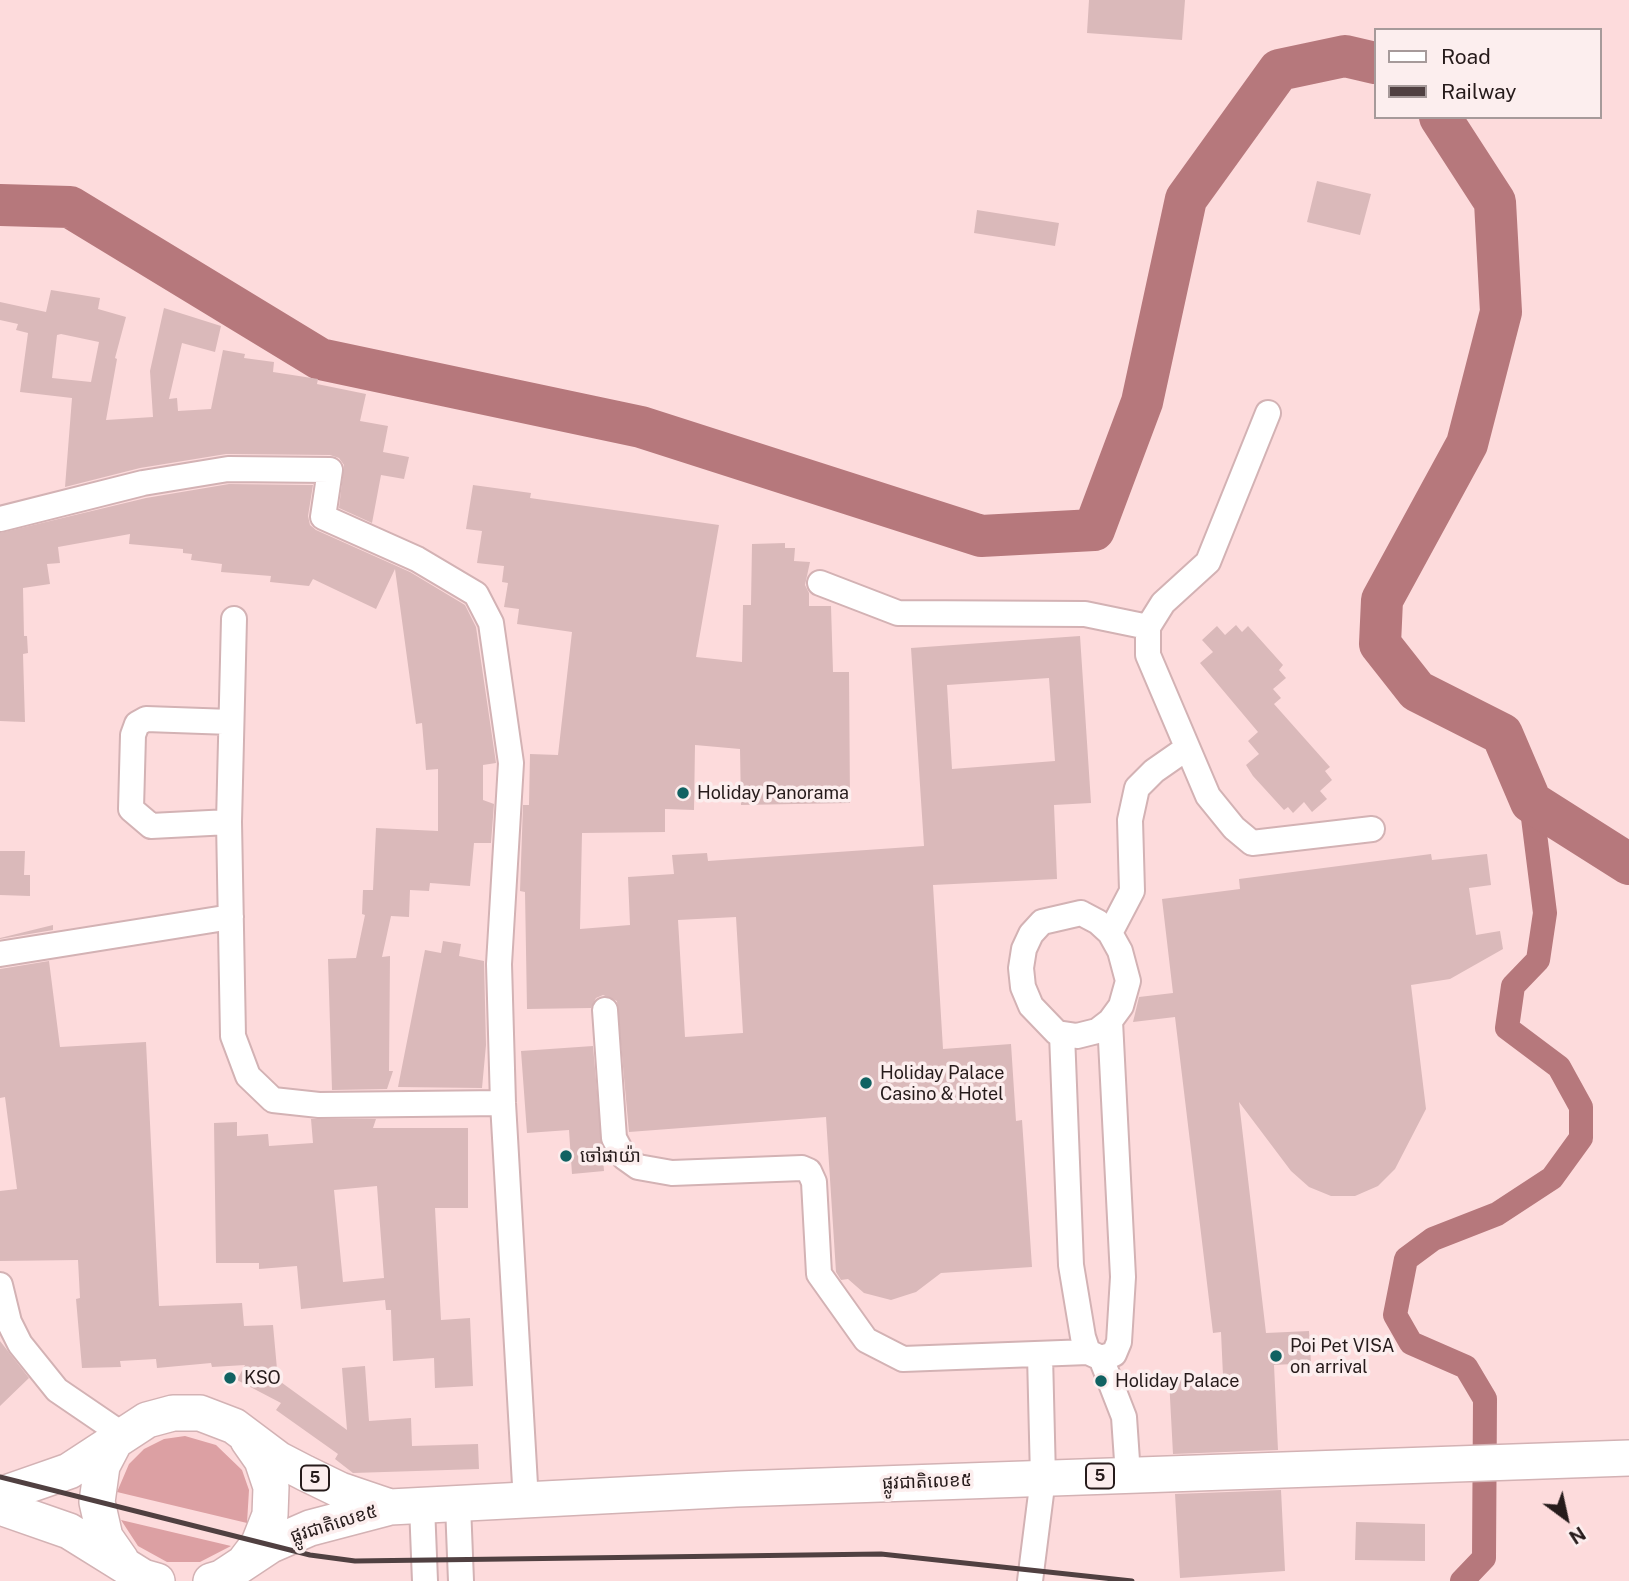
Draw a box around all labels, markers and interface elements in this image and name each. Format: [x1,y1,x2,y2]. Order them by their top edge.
legend [1374,28,1601,119]
text: Road [1441,44,1491,69]
text: Railway [1441,79,1517,104]
place label: Holiday Panorama [697,782,849,804]
marker: Holiday Panorama [675,785,691,801]
place label: Holiday Palace Casino & Hotel [880,1062,1005,1104]
marker: Holiday Palace Casino & Hotel [858,1075,874,1091]
place label: ចៅផាយ៉ា [580,1145,641,1167]
marker: ចៅផាយ៉ា [558,1148,574,1164]
place label: Poi Pet VISA on arrival [1290,1335,1395,1378]
marker: Poi Pet VISA on arrival [1268,1348,1284,1364]
place label: KSO [244,1367,281,1389]
marker: KSO [222,1370,238,1386]
place label: Holiday Palace [1115,1370,1240,1392]
marker: Holiday Palace [1093,1373,1109,1389]
road number: 5 [1086,1464,1114,1488]
road number: 5 [301,1466,329,1490]
street label: ផ្លូវជាតិលេខ៥ [882,1470,972,1494]
north arrow [1531,1483,1601,1553]
street label: ផ្លូវជាតិលេខ៥ [288,1501,380,1547]
text: N [1565,1522,1590,1549]

